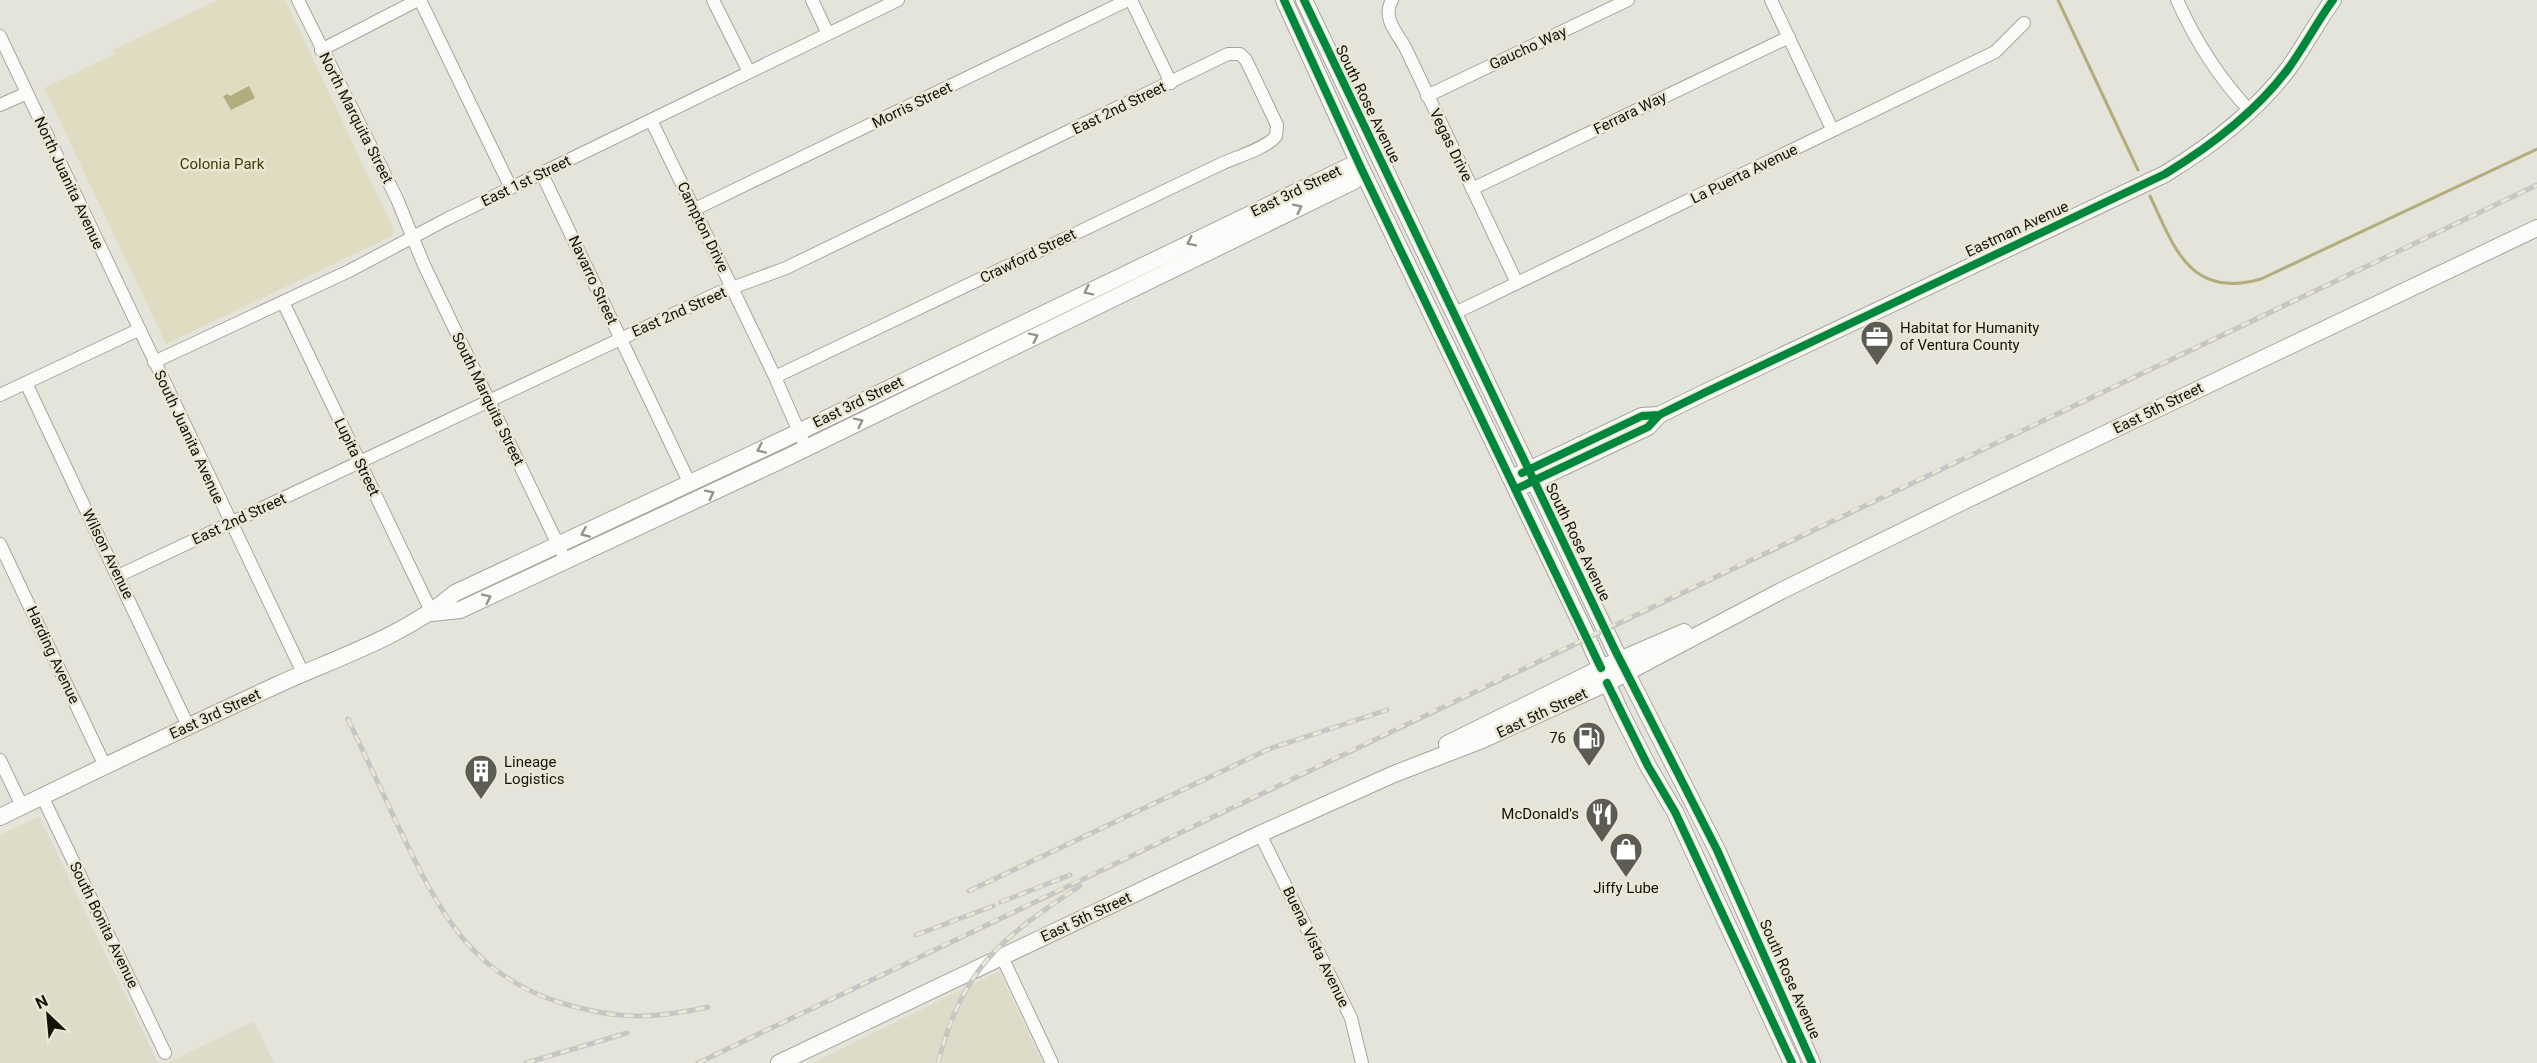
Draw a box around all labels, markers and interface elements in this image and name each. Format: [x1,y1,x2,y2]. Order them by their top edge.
street label: Gaucho Way [1486,22,1570,74]
street label: South Rose Avenue [1332,42,1404,166]
street label: North Marquita Street [315,49,397,187]
street label: Morris Street [869,78,955,132]
street label: East 2nd Street [1069,78,1169,138]
street label: Ferrara Way [1591,88,1669,138]
street label: Vegas Drive [1426,106,1476,184]
street label: North Juanita Avenue [30,114,108,252]
street label: La Puerta Avenue [1688,140,1801,208]
street label: East 1st Street [478,152,574,210]
park label: Colonia Park [180,155,265,173]
street label: East 3rd Street [1248,161,1344,221]
street label: Campton Drive [673,179,733,275]
street label: Eastman Avenue [1963,197,2071,261]
one-way arrow [1291,204,1302,216]
street label: Crawford Street [977,225,1079,287]
street label: Navarro Street [565,233,621,327]
one-way arrow [1186,235,1197,246]
street label: East 2nd Street [629,283,729,341]
one-way arrow [1084,284,1095,296]
office icon: Habitat for Humanity of Ventura County [1859,319,1895,366]
place label: Habitat for Humanity of Ventura County [1900,319,2039,354]
street label: South Marquita Street [448,330,528,468]
one-way arrow [1028,333,1039,344]
street label: South Juanita Avenue [150,367,228,507]
street label: East 3rd Street [810,372,906,432]
street label: East 5th Street [2110,378,2206,438]
street label: Lupita Street [330,415,384,499]
one-way arrow [852,418,863,429]
one-way arrow [757,442,768,454]
street label: South Rose Avenue [1542,480,1614,604]
street label: East 2nd Street [189,489,289,549]
one-way arrow [703,490,714,501]
street label: Wilson Avenue [78,506,138,602]
one-way arrow [580,525,591,537]
one-way arrow [481,593,492,605]
street label: Harding Avenue [23,603,83,707]
street label: East 5th Street [1494,684,1590,742]
street label: East 3rd Street [167,685,263,743]
fuel station icon: 76 [1571,720,1607,767]
place label: 76 [1549,729,1566,747]
building icon: Lineage Logistics [463,753,499,800]
place label: Lineage Logistics [504,753,565,788]
restaurant icon: McDonald's [1584,796,1620,843]
place label: McDonald's [1501,805,1579,823]
shop icon: Jiffy Lube [1608,831,1644,878]
street label: South Bonita Avenue [66,859,142,991]
place label: Jiffy Lube [1593,879,1659,897]
street label: Buena Vista Avenue [1279,884,1353,1011]
street label: East 5th Street [1038,888,1134,946]
street label: South Rose Avenue [1756,916,1824,1042]
north arrow [18,985,78,1045]
text: N [32,991,51,1013]

